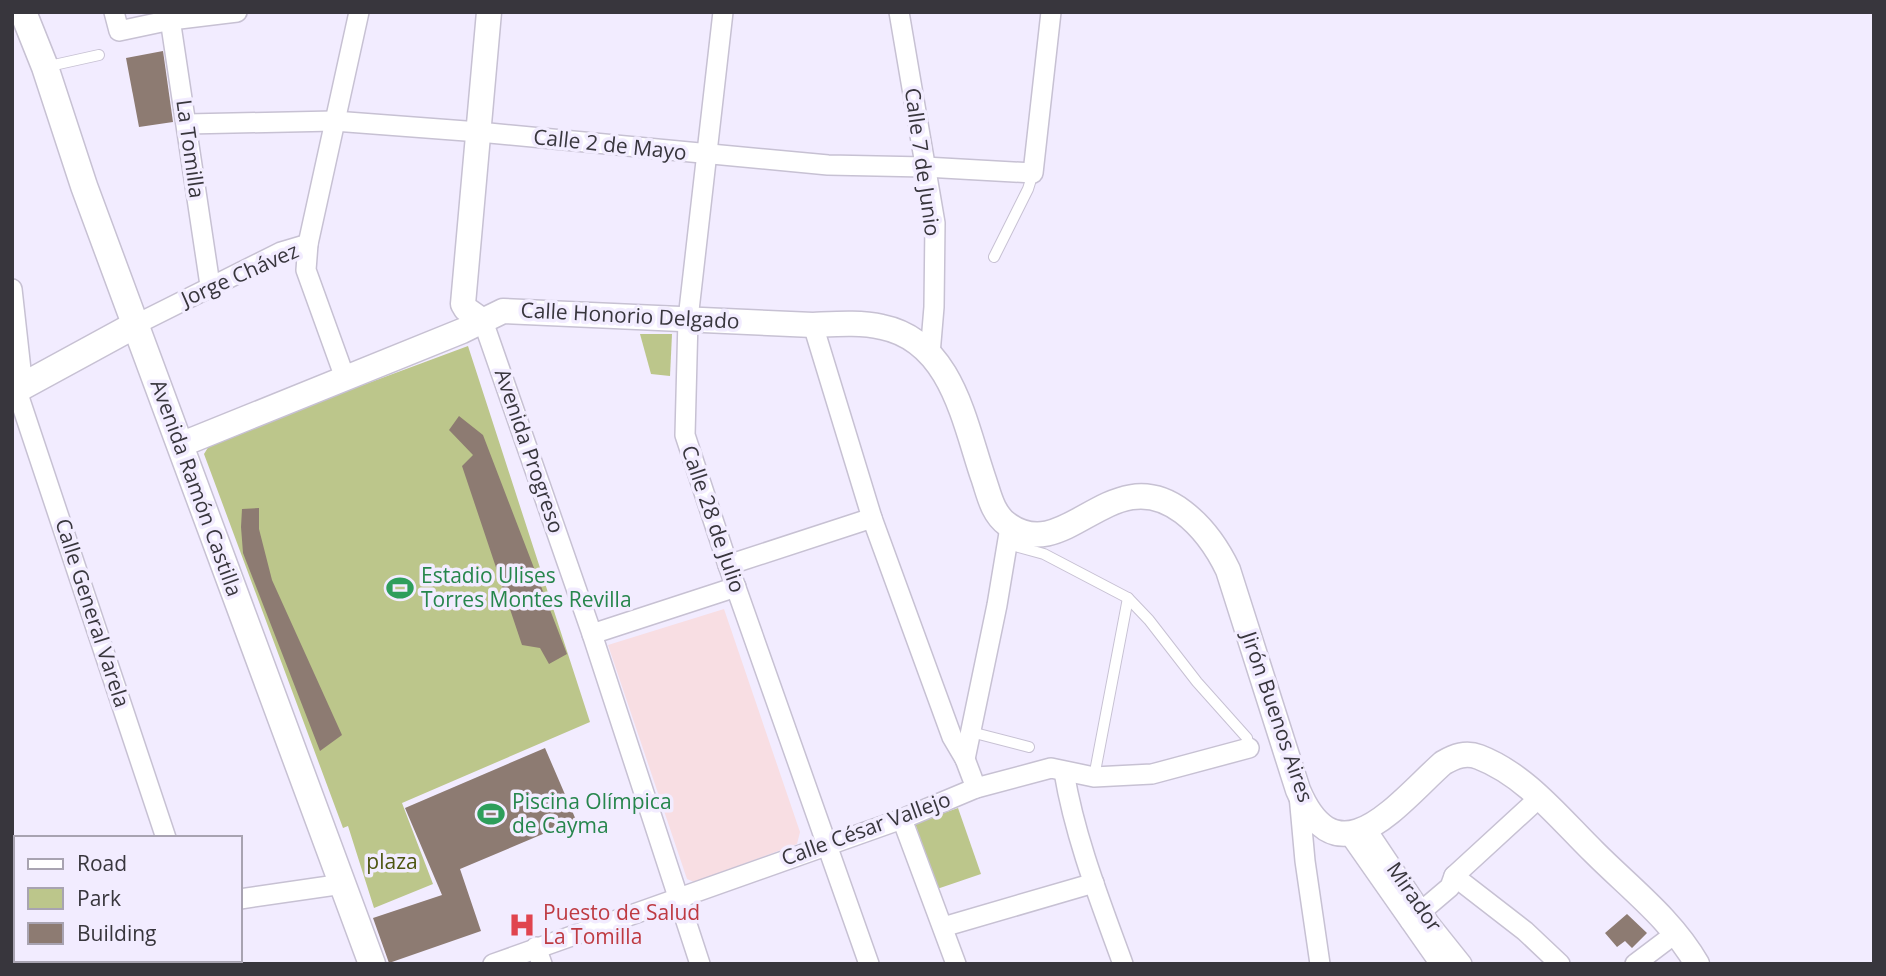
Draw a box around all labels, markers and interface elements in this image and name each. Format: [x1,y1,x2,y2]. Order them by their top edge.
street label: Calle 7 de Junio [899,86,947,238]
street label: La Tomilla [170,98,212,200]
street label: Calle 2 de Mayo [532,122,688,166]
street label: Jorge Chávez [175,236,303,313]
street label: Calle Honorio Delgado [520,295,740,335]
street label: Avenida Progreso [489,365,571,537]
street label: Avenida Ramón Castilla [145,375,249,600]
street label: Calle 28 de Julio [676,441,752,596]
street label: Calle General Varela [49,515,137,711]
place label: Estadio Ulises Torres Montes Revilla [421,561,632,613]
sports icon: Estadio Ulises Torres Montes Revilla [385,573,415,603]
street label: Jirón Buenos Aires [1235,626,1320,806]
street label: Calle César Vallejo [777,784,954,872]
place label: Piscina Olímpica de Cayma [512,787,672,839]
sports icon: Piscina Olímpica de Cayma [476,799,506,829]
legend [14,836,242,962]
park label: plaza [366,847,418,875]
text: Road [77,849,127,877]
street label: Mirador [1381,856,1449,937]
text: Park [77,884,121,912]
place label: Puesto de Salud La Tomilla [543,898,700,950]
hospital icon: Puesto de Salud La Tomilla [507,910,537,940]
text: Building [77,919,156,947]

